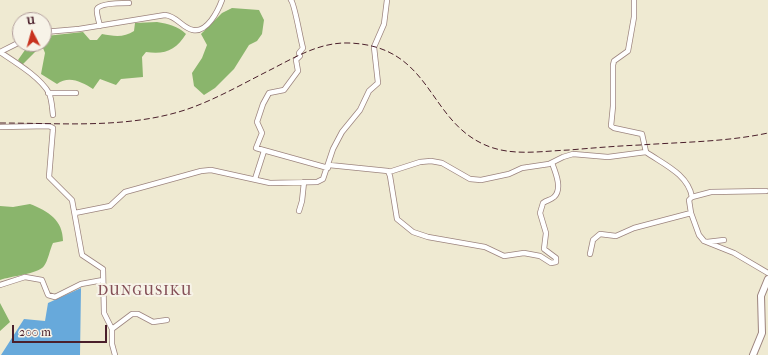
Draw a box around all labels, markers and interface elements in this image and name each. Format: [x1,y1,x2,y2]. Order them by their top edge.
north arrow [12,12,52,52]
text: U [26,14,36,27]
district label: DUNGUSIKU [97,284,193,300]
scale bar [14,317,109,343]
text: 200 m [19,325,51,339]

